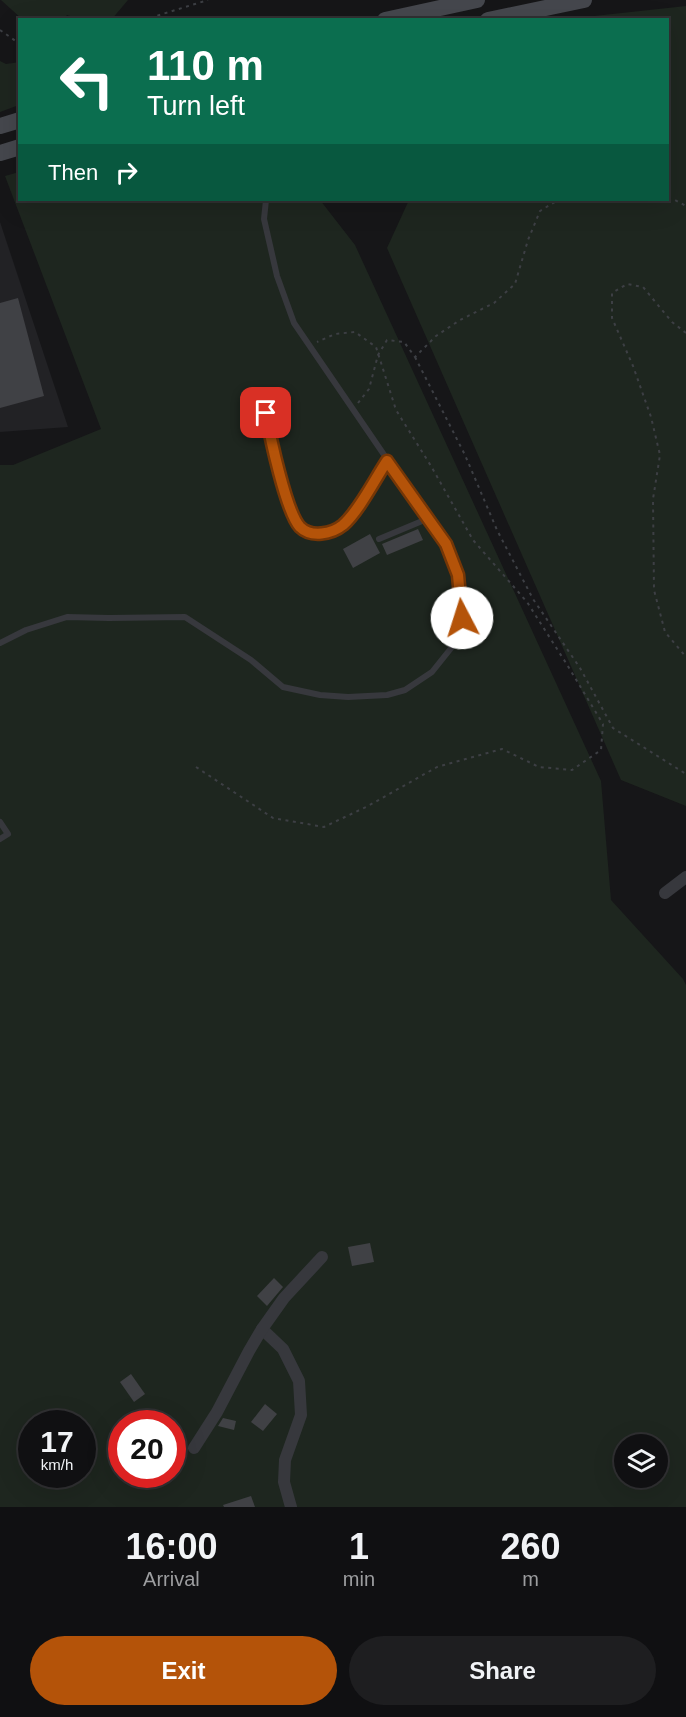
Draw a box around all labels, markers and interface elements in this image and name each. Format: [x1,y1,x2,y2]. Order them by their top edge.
icon: left [48,42,126,120]
text: 110 m [147,42,264,89]
text: Turn left [147,91,245,121]
icon: right [110,156,143,189]
text: Then [48,160,98,185]
pin [240,387,291,438]
icon: arrive [249,396,282,429]
position arrow [430,586,494,650]
speed limit sign: 20 [108,1410,186,1488]
text: 17 [40,1425,74,1458]
map controls [614,1434,668,1488]
button: layers [614,1434,668,1488]
text: km/h [41,1456,73,1473]
text: 16:00 [125,1526,217,1567]
text: 1 [349,1526,369,1567]
text: 260 [500,1526,561,1567]
text: Arrival [143,1568,200,1590]
text: min [343,1568,375,1590]
text: m [522,1568,539,1590]
button: Exit [30,1636,337,1705]
button: Share [349,1636,656,1705]

